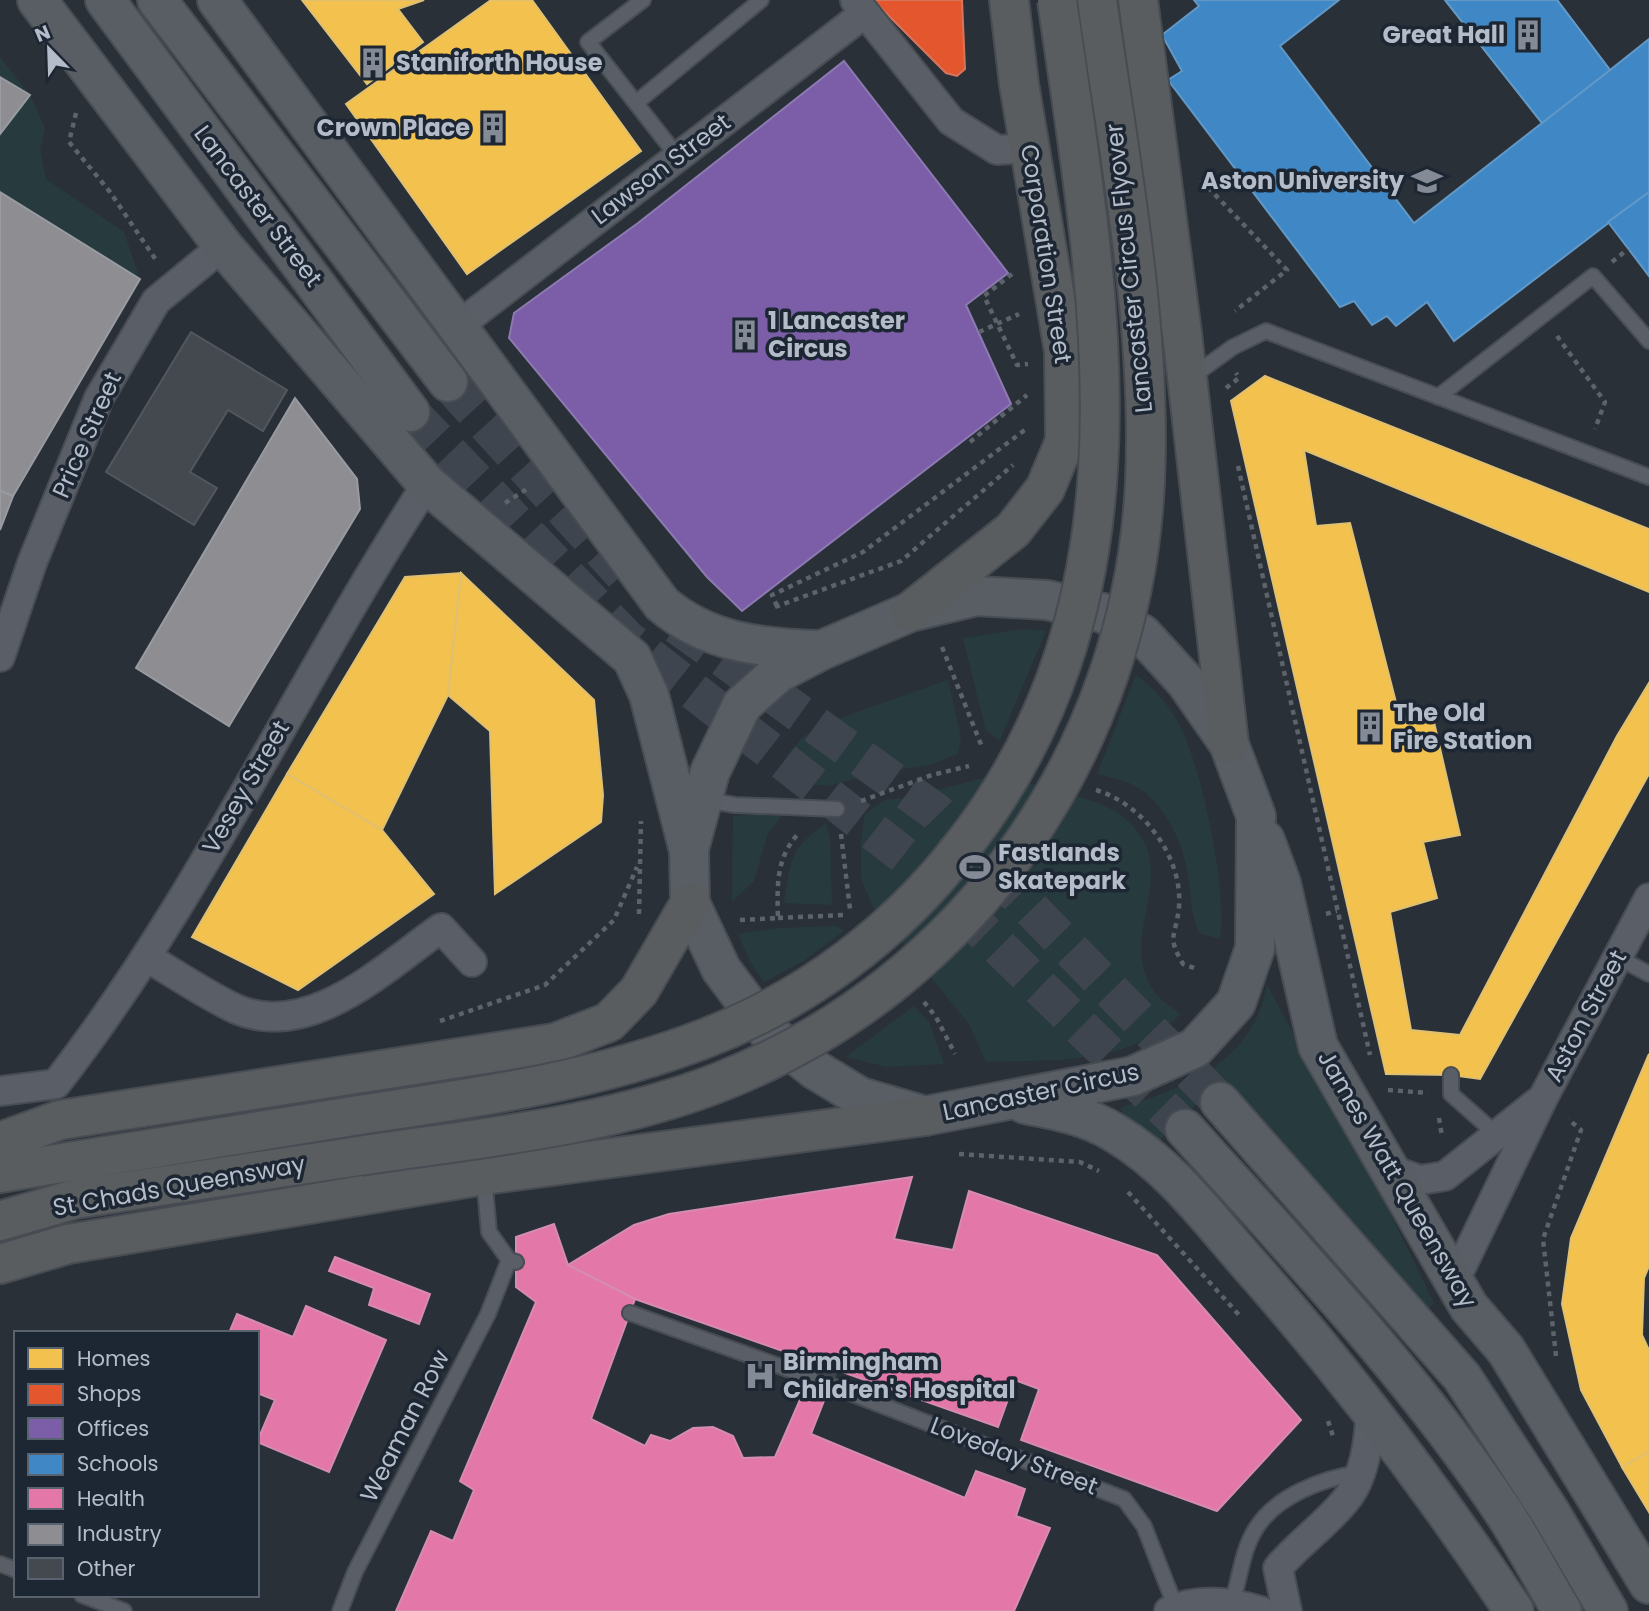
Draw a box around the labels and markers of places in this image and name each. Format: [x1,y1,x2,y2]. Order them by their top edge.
place label: Great Hall [1383,18,1505,51]
building icon: Great Hall [1511,18,1545,52]
building icon: Staniforth House [356,46,390,80]
place label: Staniforth House [396,46,603,79]
place label: Crown Place [316,111,470,144]
building icon: Crown Place [476,111,510,145]
place label: Aston University [1201,164,1405,197]
school or university icon: Aston University [1410,164,1444,198]
place label: 1 Lancaster Circus [768,304,905,365]
building icon: 1 Lancaster Circus [728,318,762,352]
place label: The Old Fire Station [1393,696,1532,757]
building icon: The Old Fire Station [1353,710,1387,744]
place label: Fastlands Skatepark [998,836,1126,897]
sports icon: Fastlands Skatepark [958,850,992,884]
place label: Birmingham Children's Hospital [783,1345,1016,1406]
hospital icon: Birmingham Children's Hospital [743,1359,777,1393]

